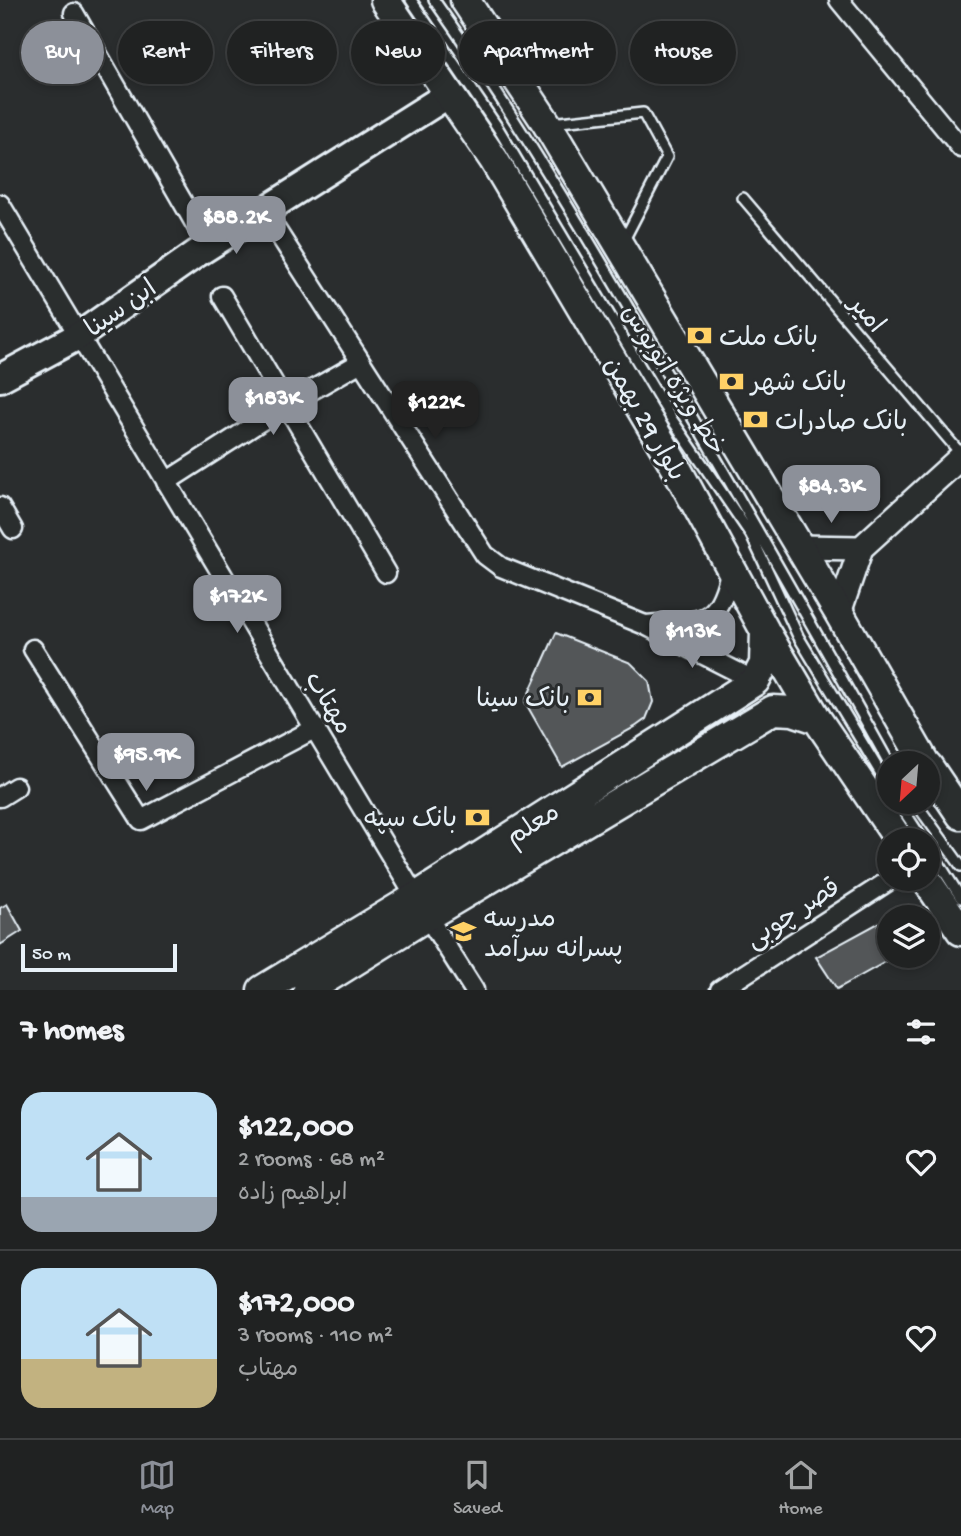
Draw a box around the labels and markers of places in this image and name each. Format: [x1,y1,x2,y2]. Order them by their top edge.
pin: $88.2K [179,196,293,256]
bank icon: بانک ملت [685,322,713,350]
place label: بانک ملت [719,325,818,356]
bank icon: بانک شهر [717,367,745,395]
place label: بانک شهر [749,370,847,401]
pin: $183K [224,378,322,437]
pin: $122K [386,382,484,441]
bank icon: بانک صادرات [741,406,769,434]
place label: بانک صادرات [775,409,908,440]
pin: $84.3K [774,466,888,525]
pin: $172K [188,576,286,635]
pin: $113K [643,610,741,670]
bank icon: بانک سینا [576,683,604,711]
place label: بانک سینا [476,686,570,717]
pin: $95.9K [89,734,203,793]
bank icon: بانک سپه [463,803,491,831]
place label: بانک سپه [364,806,457,837]
place label: مدرسه پسرانه سرآمد [484,906,623,967]
school or university icon: مدرسه پسرانه سرآمد [450,918,478,946]

